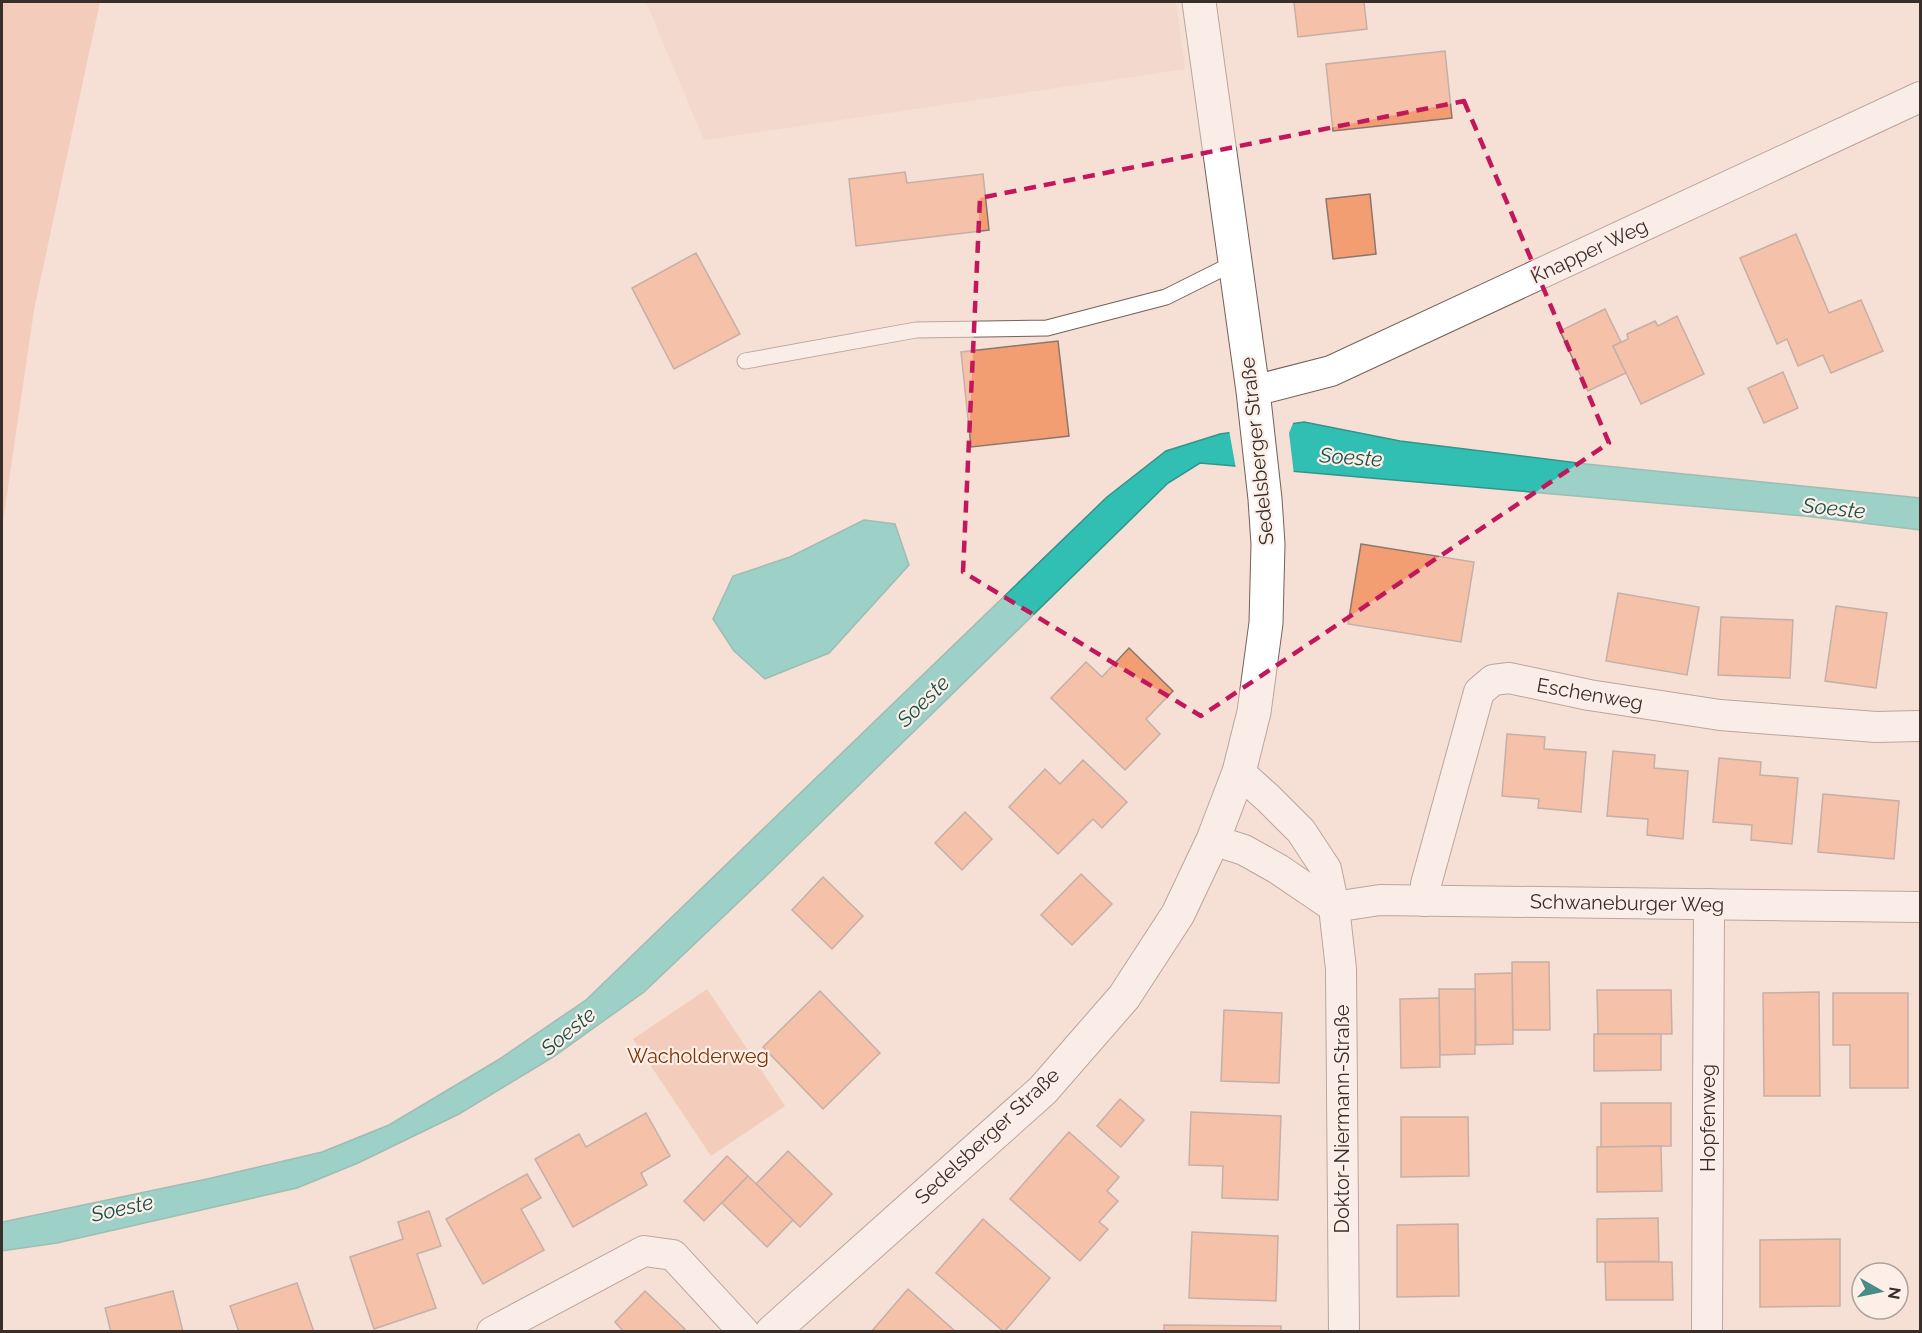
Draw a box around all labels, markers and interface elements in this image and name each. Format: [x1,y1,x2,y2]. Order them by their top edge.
street label: Knapper Weg [1527,213,1651,289]
street label: Sedelsberger Straße [1235,355,1279,546]
water label: Soeste [1318,442,1383,472]
water label: Soeste [1800,492,1867,524]
water label: Soeste [891,670,954,733]
street label: Eschenweg [1535,673,1645,715]
street label: Schwaneburger Weg [1530,889,1724,917]
water label: Soeste [535,1001,600,1061]
street label: Doktor-Niermann-Straße [1330,1004,1354,1233]
park label: Wacholderweg [627,1044,769,1068]
street label: Sedelsberger Straße [910,1063,1064,1209]
street label: Hopfenweg [1696,1064,1720,1172]
water label: Soeste [88,1189,156,1227]
north arrow [1850,1261,1910,1321]
text: N [1884,1286,1905,1301]

